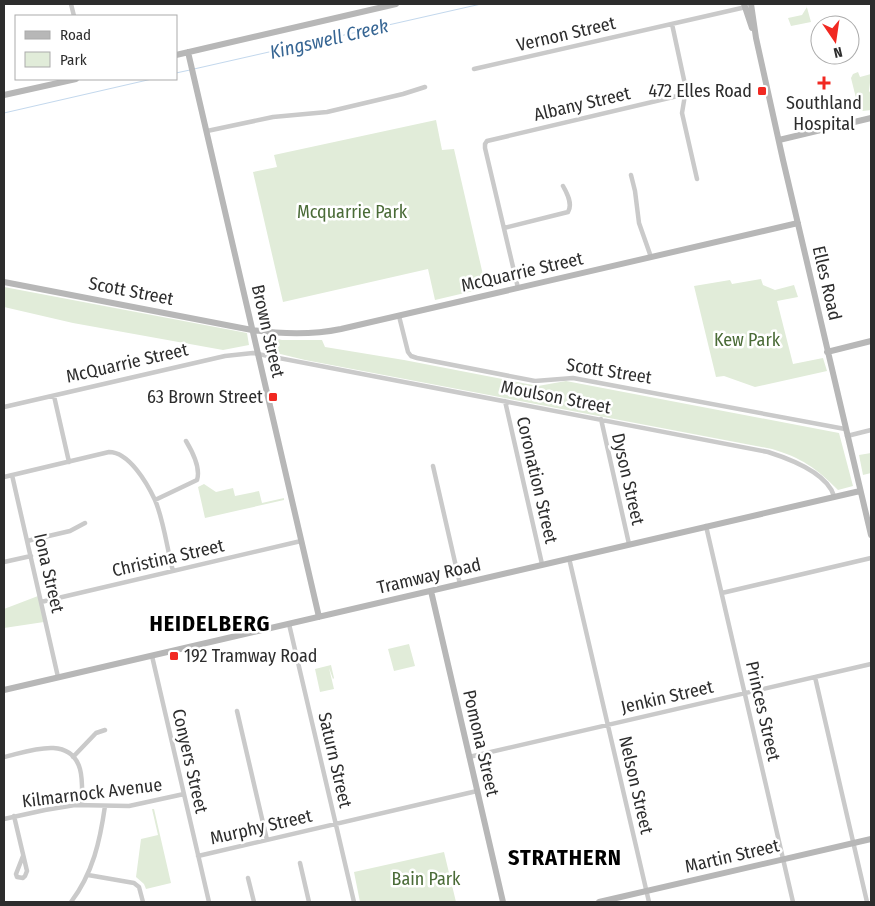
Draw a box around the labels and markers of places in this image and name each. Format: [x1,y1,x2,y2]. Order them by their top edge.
marker: Southland Hospital [817,76,831,90]
place label: 472 Elles Road [649,80,752,102]
marker: 472 Elles Road [756,85,768,97]
place label: Southland Hospital [786,92,862,135]
place label: 63 Brown Street [147,386,263,408]
marker: 63 Brown Street [267,391,279,403]
place label: 192 Tramway Road [184,645,318,667]
marker: 192 Tramway Road [168,650,180,662]

